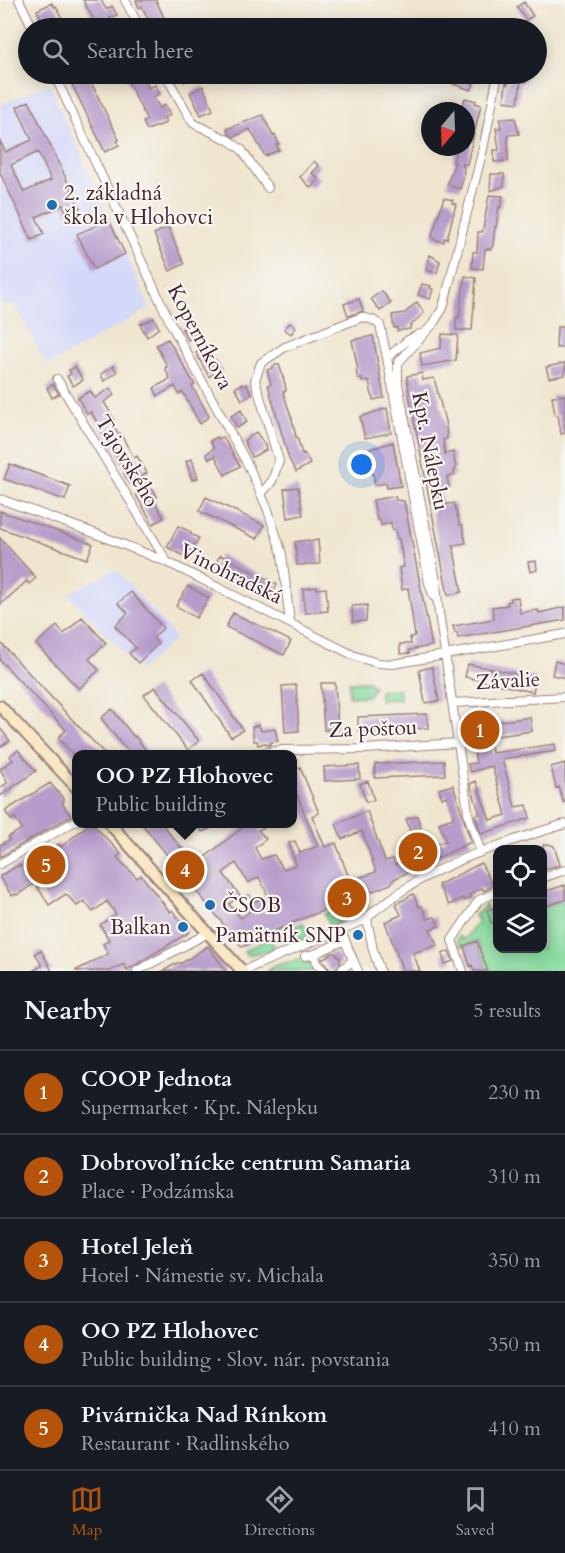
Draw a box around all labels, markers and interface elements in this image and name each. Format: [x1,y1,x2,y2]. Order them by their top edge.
search box [18,18,547,84]
icon: search [39,35,72,68]
text: Search here [87,36,194,66]
north arrow [421,102,475,156]
place label: 2. základná škola v Hlohovci [64,179,213,232]
marker: 2. základná škola v Hlohovci [45,198,59,212]
street label: Koperníkova [160,279,240,395]
street label: Kpt. Nálepku [404,389,456,513]
street label: Tajovského [88,409,166,513]
your location [347,450,376,479]
street label: Vinohradská [175,537,287,611]
street label: Závalie [475,665,541,697]
pin: 1 [460,708,500,752]
street label: Za poštou [328,713,418,745]
popup [72,750,297,828]
text: OO PZ Hlohovec [96,761,273,791]
text: Public building [96,791,226,818]
pin: 2 [398,830,438,874]
pin: 5 [26,842,66,888]
map controls [493,845,547,953]
button: locate [493,845,547,899]
pin: 4 [166,848,204,892]
pin: 3 [328,876,366,920]
place label: ČSOB [222,890,281,920]
marker: ČSOB [203,898,217,912]
button: layers [493,899,547,953]
place label: Balkan [110,913,171,942]
marker: Balkan [176,920,190,934]
place label: Pamätník SNP [215,921,346,950]
marker: Pamätník SNP [351,928,365,942]
text: Nearby [24,993,112,1028]
text: 5 results [473,997,541,1024]
text: COOP Jednota [81,1064,232,1094]
text: 1 [38,1079,49,1106]
text: 230 m [488,1079,541,1106]
text: Supermarket · Kpt. Nálepku [81,1094,318,1121]
text: Dobrovoľnícke centrum Samaria [81,1148,411,1178]
text: 2 [38,1163,49,1190]
text: 310 m [488,1163,541,1190]
text: Place · Podzámska [81,1178,234,1205]
text: Hotel Jeleň [81,1232,193,1262]
text: 3 [38,1247,49,1274]
text: 350 m [488,1247,541,1274]
text: Hotel · Námestie sv. Michala [81,1262,324,1289]
text: OO PZ Hlohovec [81,1316,259,1346]
text: 4 [38,1331,49,1358]
text: 350 m [488,1331,541,1358]
text: Public building · Slov. nár. povstania [81,1346,390,1373]
text: Pivárnička Nad Rínkom [81,1400,327,1430]
text: 5 [38,1415,49,1442]
text: 410 m [488,1415,541,1442]
text: Restaurant · Radlinského [81,1430,290,1457]
tab: Map [70,1483,103,1541]
tab: Directions [244,1483,315,1541]
tab: Saved [456,1483,495,1541]

